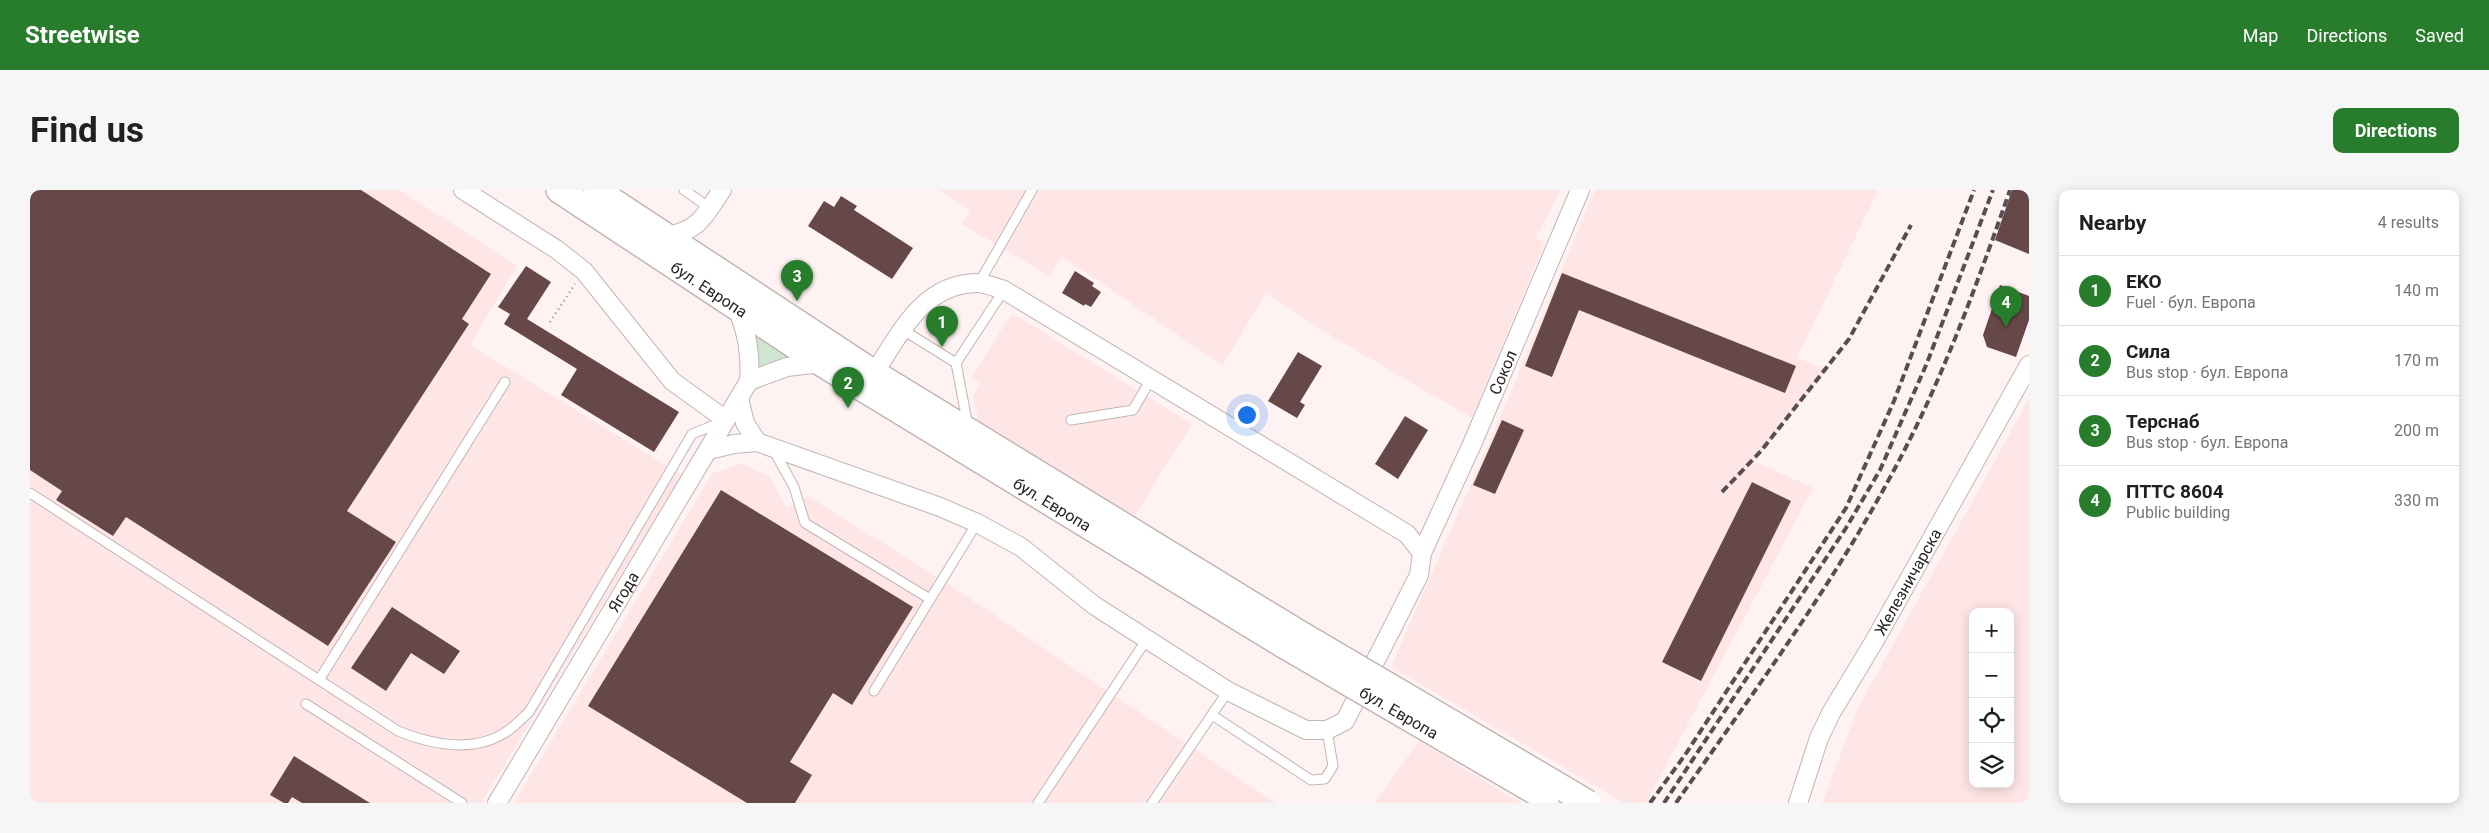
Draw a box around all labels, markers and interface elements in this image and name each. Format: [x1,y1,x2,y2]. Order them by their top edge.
text: Streetwise [25,21,140,49]
text: Map [2243,25,2278,46]
text: Directions [2306,25,2387,46]
text: Saved [2415,25,2464,46]
button: Directions [2333,108,2459,153]
text: Find us [30,110,144,151]
text: Nearby [2079,211,2146,235]
text: 4 results [2378,213,2439,232]
street label: бул. Европа [667,257,751,321]
pin: 3 [781,260,813,301]
text: EKO [2126,270,2162,293]
text: 1 [2090,281,2100,300]
text: 140 m [2394,281,2439,300]
pin: 4 [1990,286,2022,327]
text: Fuel · бул. Европа [2126,293,2256,312]
pin: 1 [926,306,958,347]
text: Сила [2126,340,2170,363]
street label: Сокол [1485,347,1520,397]
text: 2 [2090,351,2100,370]
text: 170 m [2394,351,2439,370]
text: Bus stop · бул. Европа [2126,363,2288,382]
pin: 2 [832,367,864,408]
your location [1234,402,1260,428]
text: Терснаб [2126,410,2200,433]
text: 3 [2090,421,2100,440]
text: 200 m [2394,421,2439,440]
text: Bus stop · бул. Европа [2126,433,2288,452]
street label: бул. Европа [1010,473,1095,535]
text: ПТТС 8604 [2126,480,2224,503]
text: 4 [2090,491,2100,510]
text: 330 m [2394,491,2439,510]
text: Public building [2126,503,2230,522]
street label: Железничарска [1870,525,1945,638]
street label: Ягода [604,568,642,615]
map controls [1969,608,2014,788]
button: + [1969,608,2014,653]
button: − [1969,653,2014,698]
street label: бул. Европа [1356,682,1442,743]
button: locate [1969,698,2014,743]
button: layers [1969,743,2014,788]

